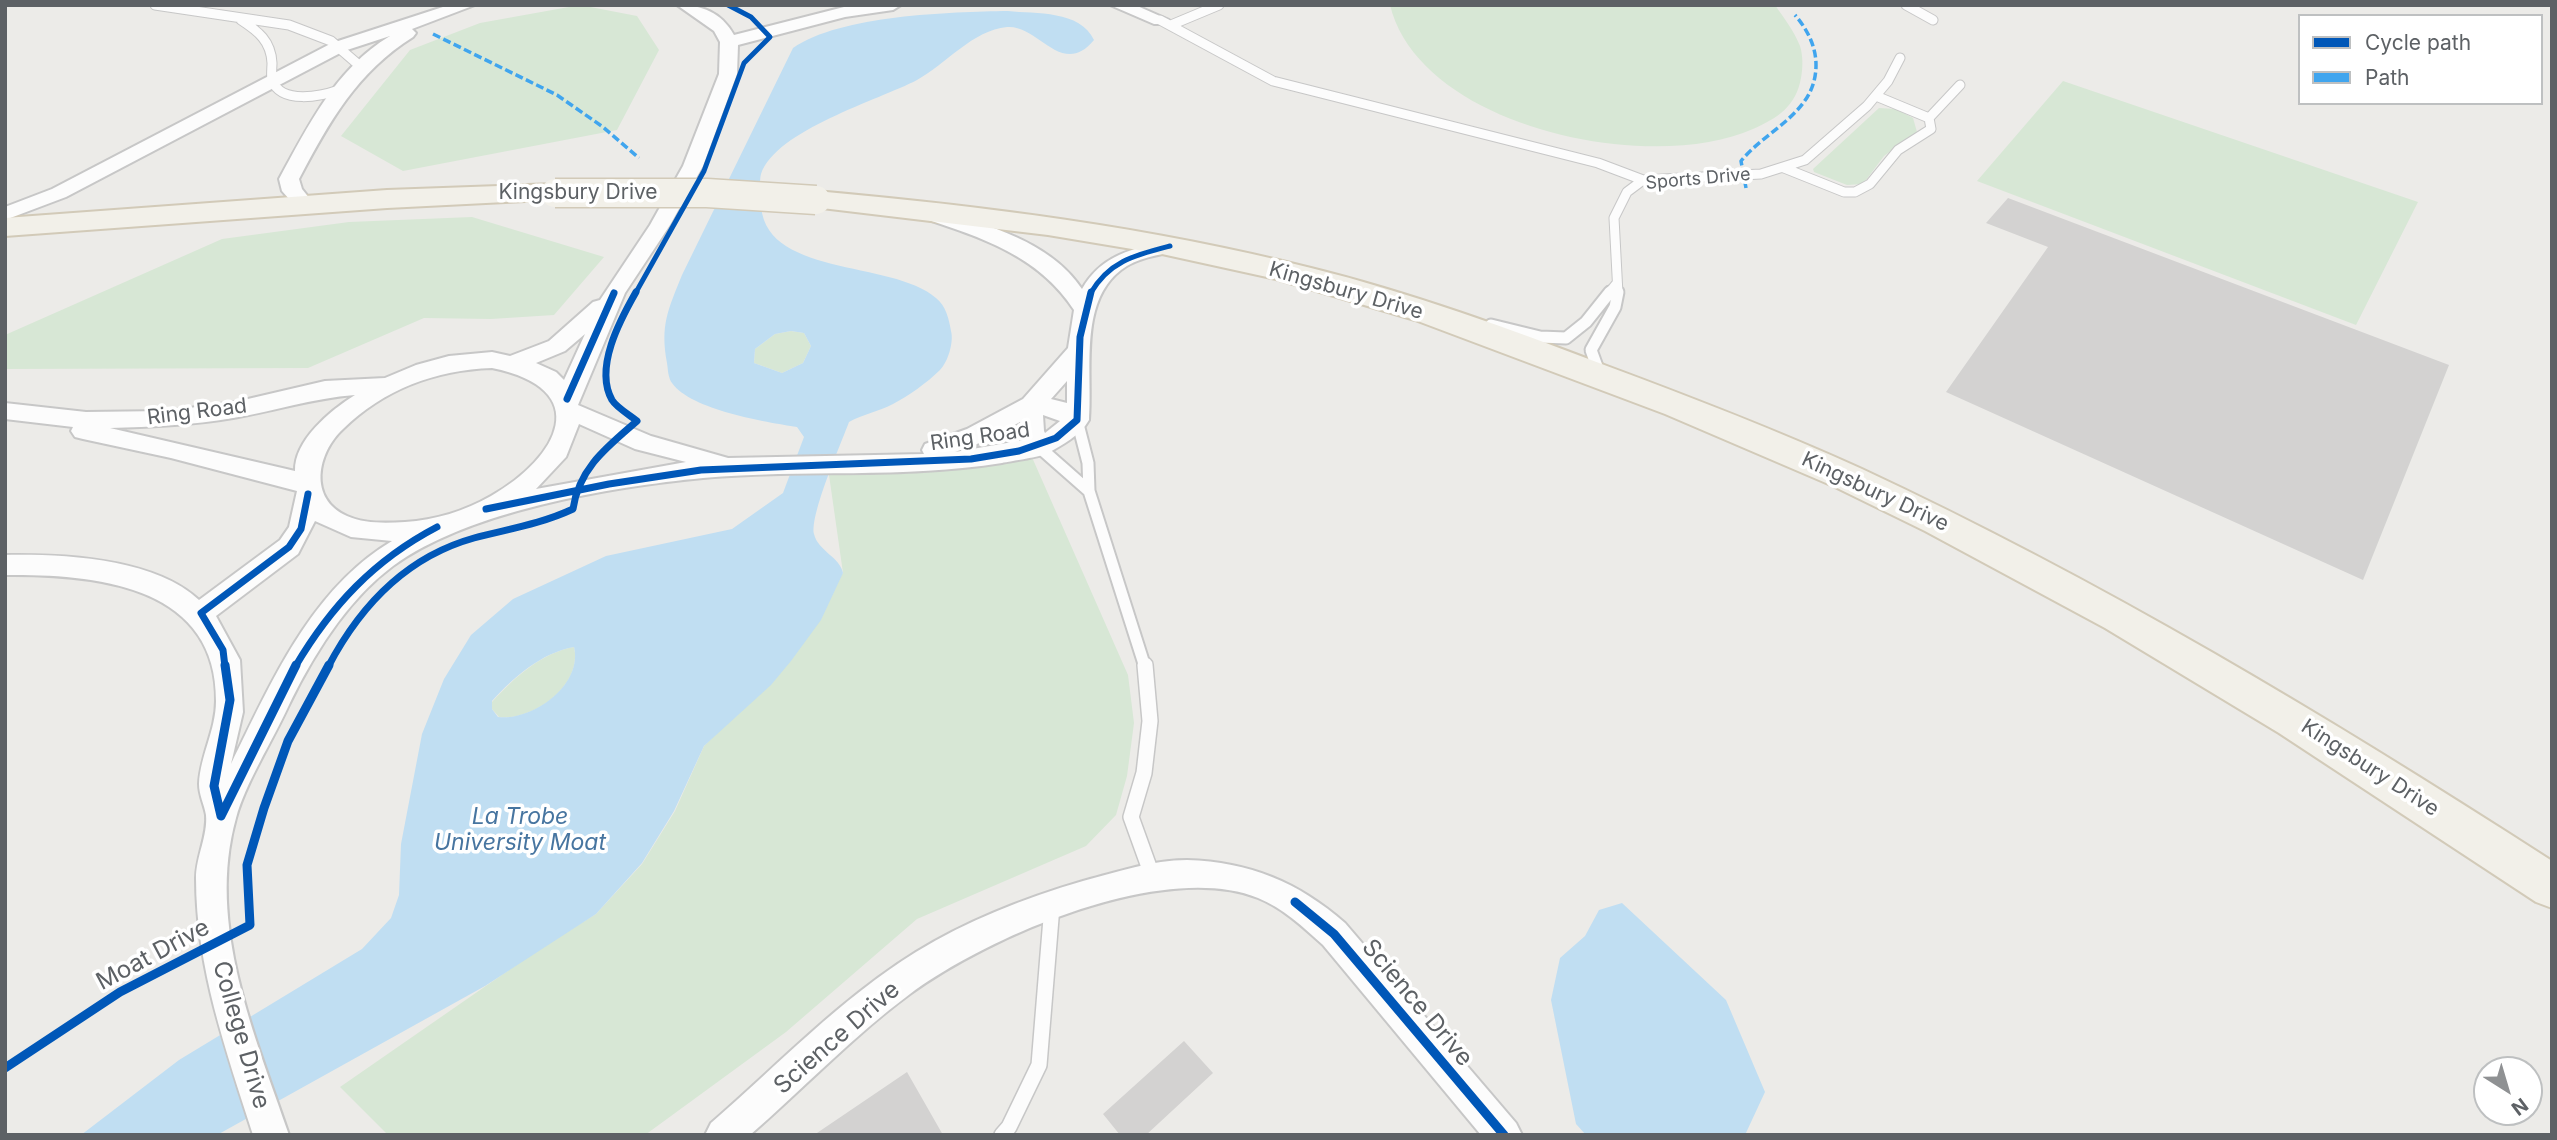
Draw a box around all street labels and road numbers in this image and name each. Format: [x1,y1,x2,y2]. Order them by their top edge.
street label: Sports Drive [1645,164,1751,194]
street label: Kingsbury Drive [498,180,658,206]
street label: Kingsbury Drive [1266,257,1426,325]
street label: Ring Road [146,393,248,431]
street label: Ring Road [929,418,1031,456]
street label: Kingsbury Drive [1798,447,1952,537]
street label: Kingsbury Drive [2296,714,2444,822]
street label: Moat Drive [92,913,214,997]
street label: Science Drive [1355,934,1479,1072]
street label: College Drive [206,958,276,1112]
street label: Science Drive [768,976,906,1100]

